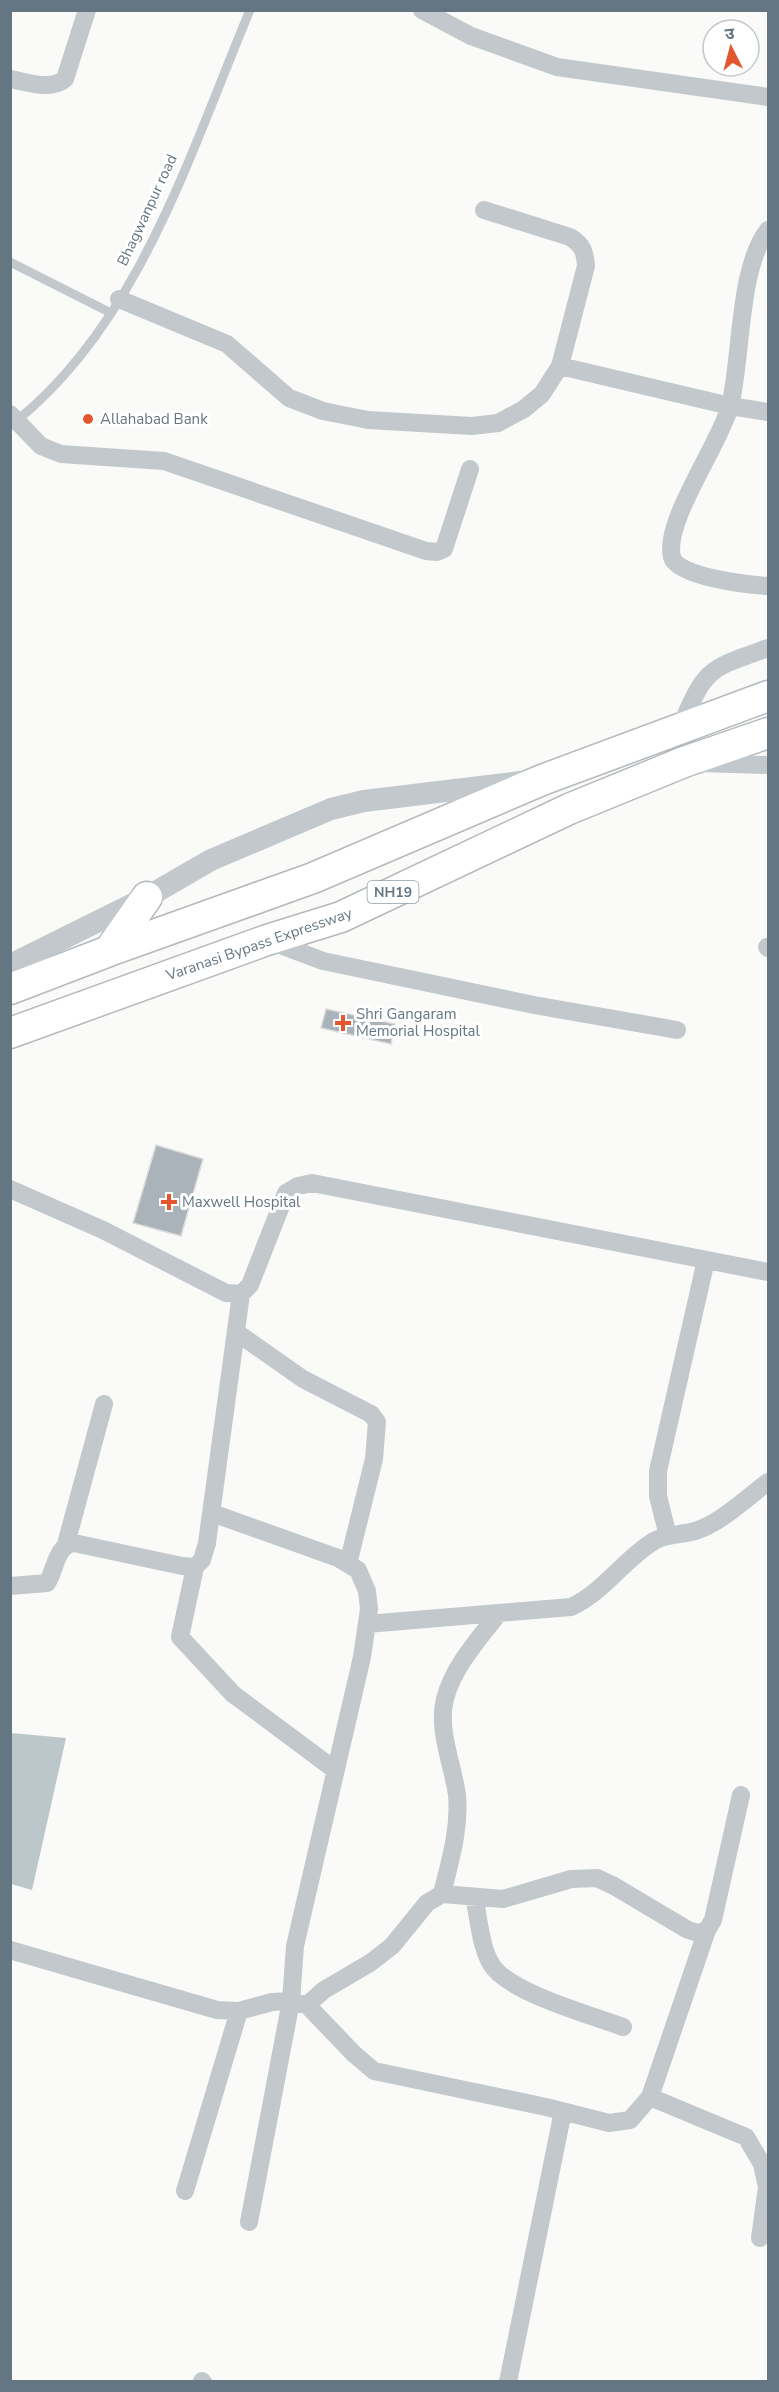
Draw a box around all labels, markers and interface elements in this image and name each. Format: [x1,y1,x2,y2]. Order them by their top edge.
north arrow [701,18,761,78]
text: उ [724,23,736,46]
street label: Bhagwanpur road [112,151,182,269]
place label: Allahabad Bank [100,409,208,429]
marker: Allahabad Bank [81,412,95,426]
road number: NH19 [368,881,418,903]
street label: Varanasi Bypass Expressway [162,903,355,986]
place label: Shri Gangaram Memorial Hospital [356,1004,480,1041]
marker: Shri Gangaram Memorial Hospital [334,1014,352,1032]
place label: Maxwell Hospital [182,1192,301,1212]
marker: Maxwell Hospital [160,1193,178,1211]

